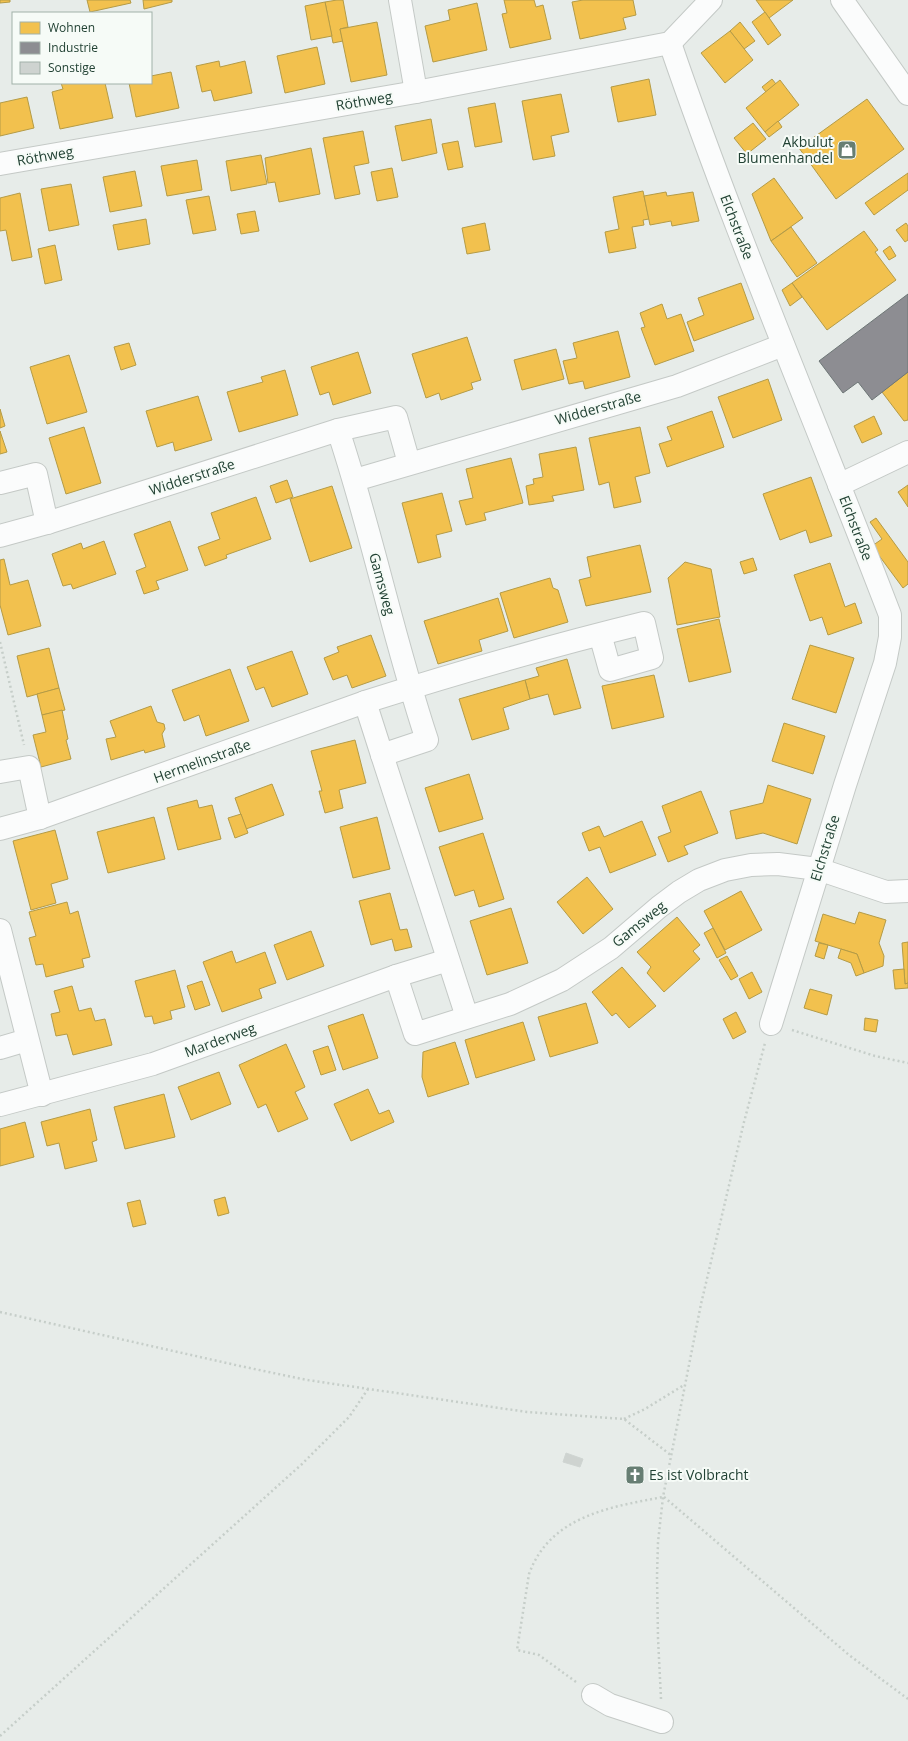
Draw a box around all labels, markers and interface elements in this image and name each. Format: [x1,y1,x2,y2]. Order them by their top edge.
legend [12,12,152,84]
text: Wohnen [48,19,95,36]
text: Industrie [48,39,98,56]
text: Sonstige [48,59,96,76]
street label: Röthweg [334,86,394,115]
place label: Akbulut Blumenhandel [738,132,833,167]
shop icon: Akbulut Blumenhandel [836,139,858,161]
street label: Röthweg [15,141,75,170]
street label: Elchstraße [716,192,759,262]
street label: Widderstraße [553,386,643,429]
street label: Widderstraße [147,454,237,499]
street label: Elchstraße [835,493,878,563]
street label: Gamsweg [365,551,400,618]
street label: Hermelinstraße [151,734,253,787]
street label: Elchstraße [805,812,844,883]
street label: Gamsweg [608,896,670,951]
street label: Marderweg [182,1018,258,1061]
church icon: Es ist Volbracht [624,1464,646,1486]
place label: Es ist Volbracht [649,1465,749,1484]

